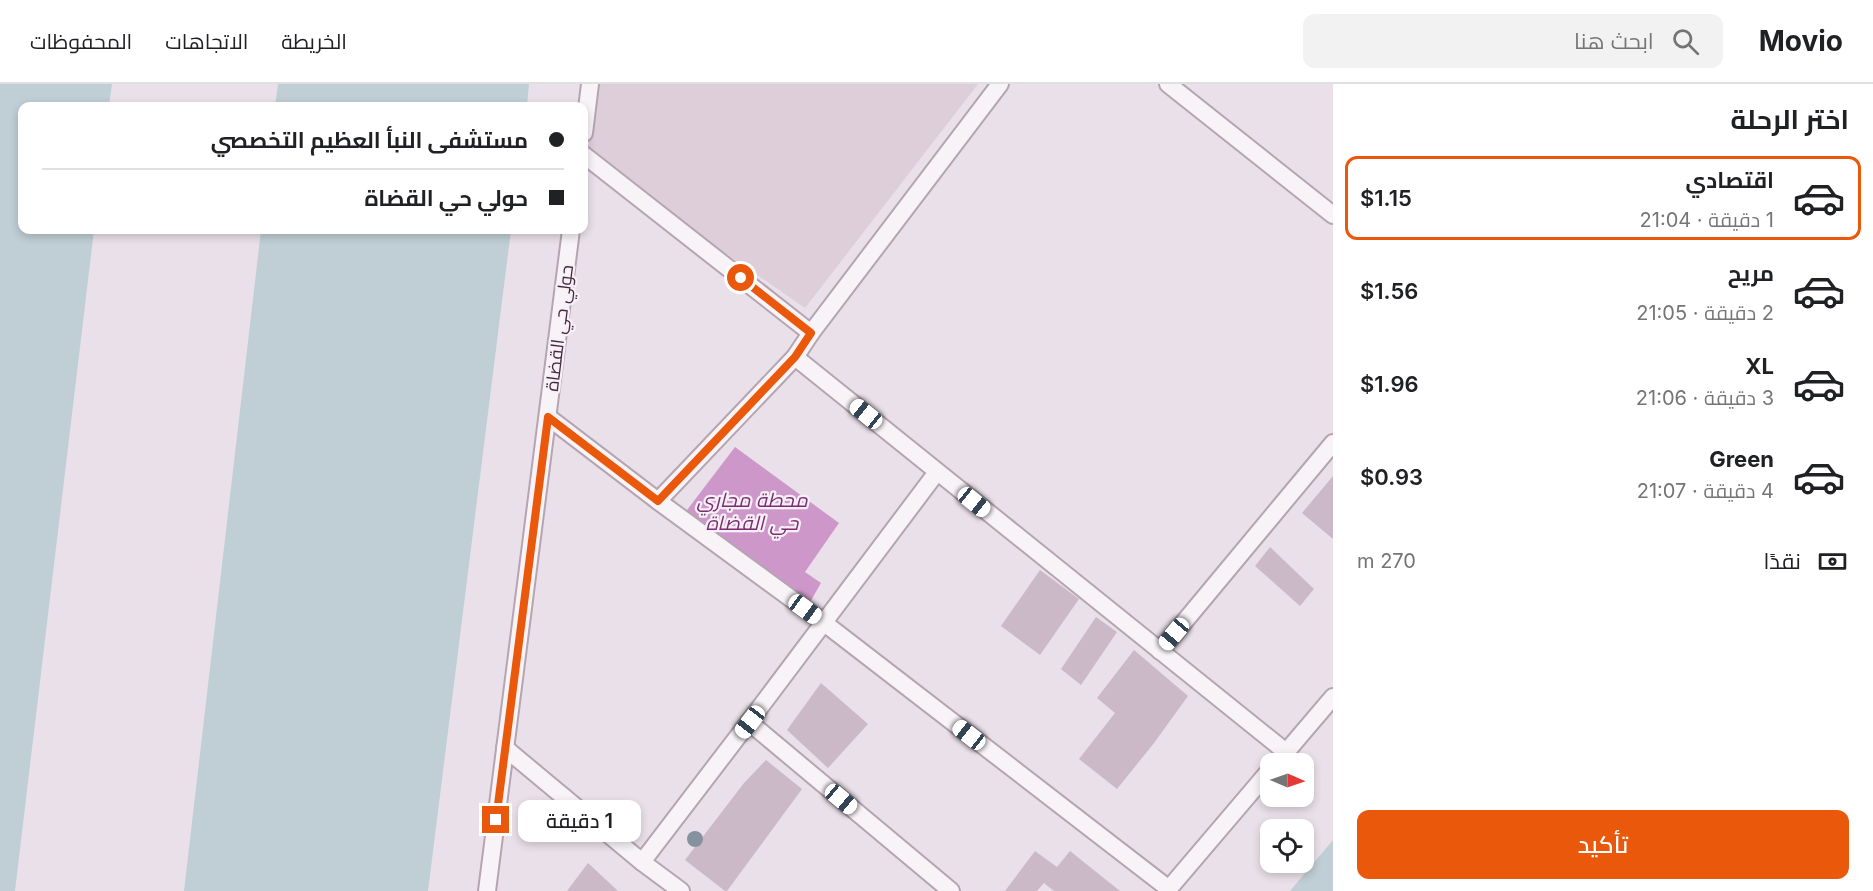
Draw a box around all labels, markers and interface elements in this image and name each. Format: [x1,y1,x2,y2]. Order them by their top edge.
search box [1303,14,1723,68]
text: Movio [1759,24,1843,58]
icon: search [1669,25,1702,58]
text: ابحث هنا [1574,28,1654,54]
text: المحفوظات [30,29,132,54]
text: الاتجاهات [165,29,248,54]
text: الخريطة [281,29,347,54]
text: اختر الرحلة [1730,103,1849,136]
text: مستشفى النبأ العظيم التخصصي [211,127,528,153]
text: اقتصادي [1685,167,1774,193]
icon: car [1792,171,1846,225]
text: حولي حي القضاة [364,185,528,211]
text: $1.15 [1360,185,1412,211]
text: 1 دقيقة · 21:04 [1640,208,1774,232]
text: مريح [1728,260,1774,286]
street label: حولي حي القضاة [541,264,581,393]
route start [727,264,754,291]
icon: car [1792,264,1846,318]
text: $1.56 [1360,278,1418,304]
text: 2 دقيقة · 21:05 [1636,301,1774,325]
text: XL [1745,353,1774,379]
icon: car [1792,357,1846,411]
text: $1.96 [1360,371,1419,397]
text: 3 دقيقة · 21:06 [1636,386,1774,410]
car [846,396,886,432]
text: Green [1709,446,1774,472]
icon: car [1792,450,1846,504]
text: $0.93 [1360,464,1423,490]
text: 4 دقيقة · 21:07 [1637,479,1774,503]
car [954,484,994,520]
water label: محطة مجاري حي القضاة [696,488,809,539]
icon: cash [1816,545,1849,578]
text: نقدًا [1763,548,1801,574]
text: 270 m [1357,549,1416,573]
car [785,591,825,627]
car [1156,614,1192,654]
car [732,702,768,742]
car [949,717,989,753]
north arrow [1260,753,1314,807]
map controls [1260,753,1314,873]
car [821,781,861,817]
callout: 1 دقيقة [517,799,640,841]
route end [482,806,509,833]
text: 1 دقيقة [546,809,613,833]
button: تأكيد [1357,810,1849,879]
button: locate [1260,819,1314,873]

